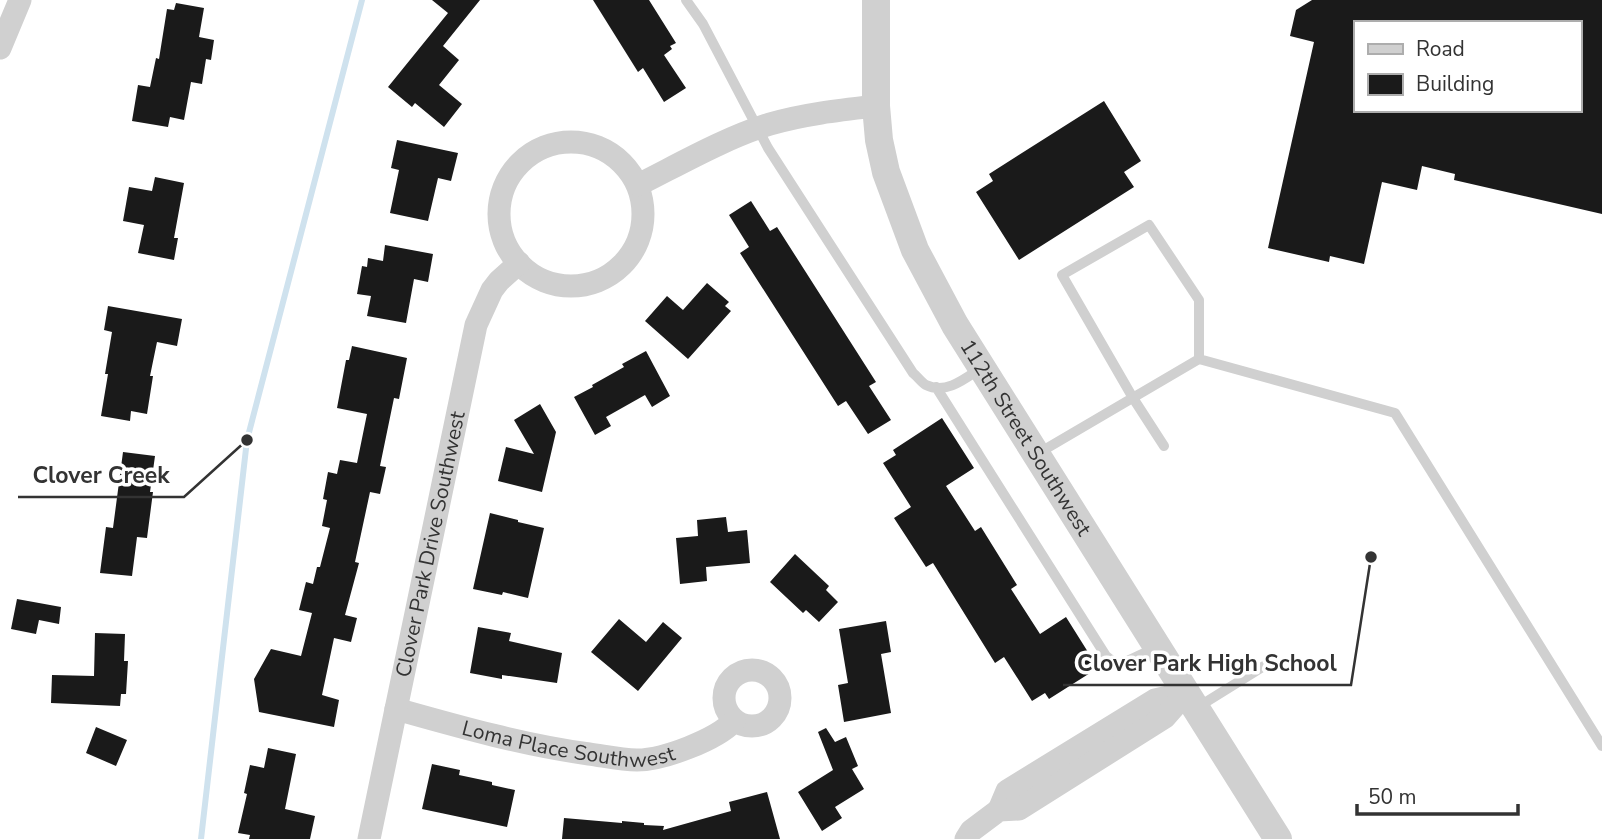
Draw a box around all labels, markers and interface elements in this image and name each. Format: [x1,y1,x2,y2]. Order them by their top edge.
legend [1354,21,1581,112]
text: Road [1416,35,1465,63]
text: Building [1416,70,1494,98]
street label: 112th Street Southwest [953,334,1098,542]
street label: Clover Park Drive Southwest [389,408,472,680]
callout: Clover Creek [18,453,184,497]
text: Clover Creek [32,460,170,491]
callout: Clover Park High School [1063,641,1351,685]
text: Clover Park High School [1077,648,1338,679]
street label: Loma Place Southwest [459,714,679,774]
scale bar [1357,772,1518,816]
text: 50 m [1368,783,1417,811]

